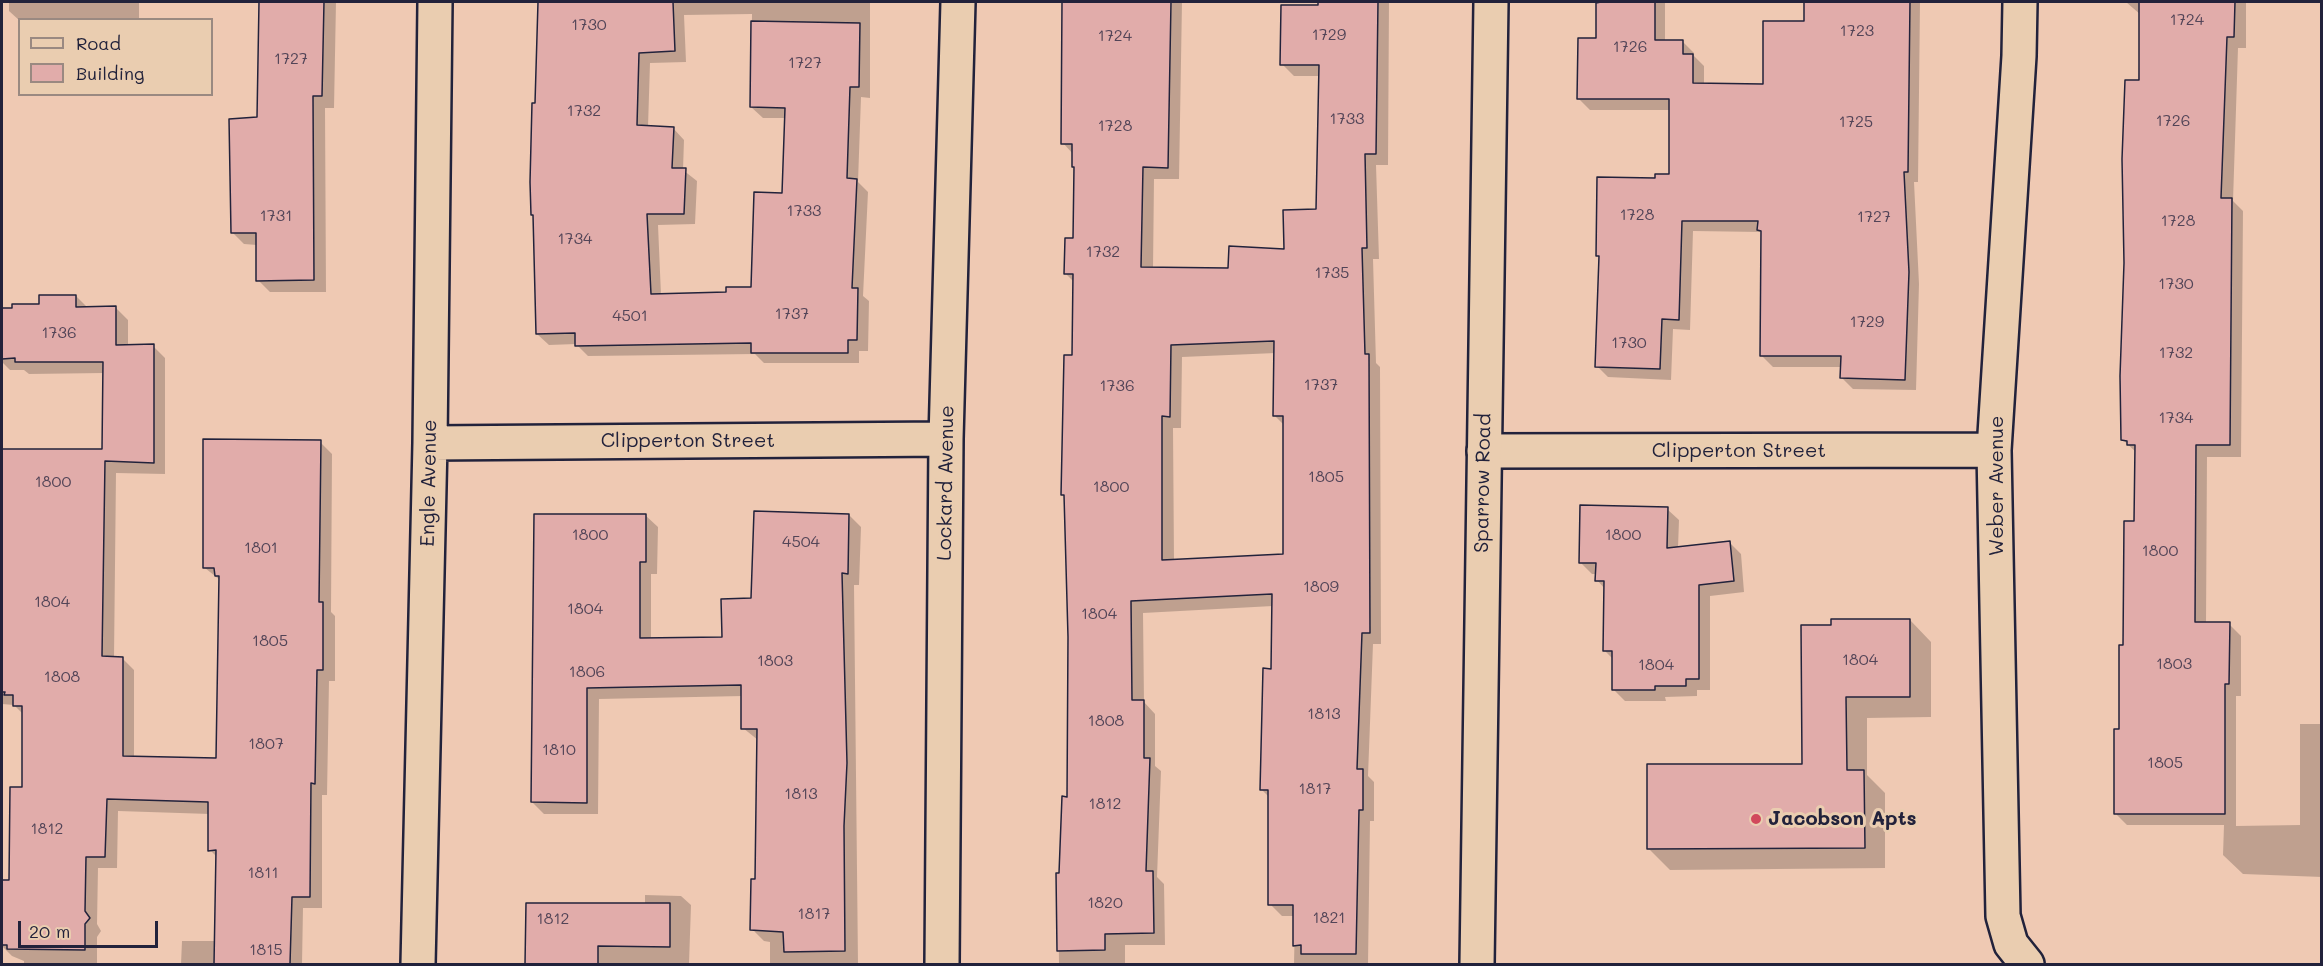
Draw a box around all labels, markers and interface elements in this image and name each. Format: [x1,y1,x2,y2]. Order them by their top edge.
house number: 1724 [2170,10,2204,30]
house number: 1730 [571,15,607,35]
legend [18,18,213,96]
house number: 1723 [1840,21,1874,41]
house number: 1729 [1312,25,1346,45]
house number: 1724 [1098,26,1132,46]
text: Road [76,31,121,55]
house number: 1726 [1613,37,1647,57]
house number: 1727 [274,49,308,69]
house number: 1727 [788,53,822,73]
text: Building [76,61,144,85]
house number: 1732 [567,101,601,121]
house number: 1733 [1330,109,1364,129]
house number: 1726 [2156,111,2190,131]
house number: 1725 [1839,112,1873,132]
house number: 1728 [1098,116,1132,136]
house number: 1733 [787,201,821,221]
house number: 1728 [1620,205,1654,225]
house number: 1731 [260,206,292,226]
house number: 1727 [1857,207,1891,227]
house number: 1728 [2161,211,2195,231]
house number: 1734 [558,229,592,249]
house number: 1732 [1086,242,1120,262]
house number: 1735 [1315,263,1349,283]
house number: 1730 [2158,274,2194,294]
house number: 1737 [775,304,809,324]
house number: 4501 [612,306,648,326]
house number: 1729 [1850,312,1884,332]
house number: 1736 [41,323,77,343]
house number: 1730 [1611,333,1647,353]
house number: 1732 [2159,343,2193,363]
house number: 1737 [1304,375,1338,395]
house number: 1736 [1099,376,1135,396]
street label: Lockard Avenue [933,405,959,561]
house number: 1734 [2159,408,2193,428]
street label: Sparrow Road [1470,413,1496,553]
street label: Weber Avenue [1985,416,2009,556]
street label: Engle Avenue [416,419,442,547]
street label: Clipperton Street [601,429,775,453]
street label: Clipperton Street [1652,439,1826,463]
house number: 1805 [1308,467,1344,487]
house number: 1800 [35,472,71,492]
house number: 1800 [1093,477,1129,497]
house number: 1800 [572,525,608,545]
house number: 1800 [1605,525,1641,545]
house number: 4504 [782,532,820,552]
house number: 1801 [244,538,278,558]
house number: 1800 [2142,541,2178,561]
house number: 1809 [1303,577,1339,597]
house number: 1804 [34,592,70,612]
house number: 1804 [567,599,603,619]
house number: 1804 [1081,604,1117,624]
house number: 1805 [252,631,288,651]
house number: 1804 [1842,650,1878,670]
house number: 1803 [757,651,793,671]
house number: 1803 [2156,654,2192,674]
house number: 1804 [1638,655,1674,675]
house number: 1806 [569,662,605,682]
house number: 1808 [44,667,80,687]
house number: 1813 [1307,704,1341,724]
house number: 1808 [1088,711,1124,731]
house number: 1807 [248,734,284,754]
house number: 1810 [542,740,576,760]
house number: 1805 [2147,753,2183,773]
house number: 1817 [1299,779,1331,799]
house number: 1813 [784,784,818,804]
house number: 1812 [1089,794,1121,814]
place label: Jacobson Apts [1768,807,1917,831]
marker: Jacobson Apts [1749,812,1763,826]
house number: 1812 [31,819,63,839]
house number: 1811 [247,863,279,883]
house number: 1820 [1087,893,1123,913]
house number: 1817 [798,904,830,924]
house number: 1821 [1313,908,1345,928]
scale bar [21,909,160,947]
house number: 1812 [537,909,569,929]
text: 20 m [29,919,70,943]
house number: 1815 [249,940,283,960]

